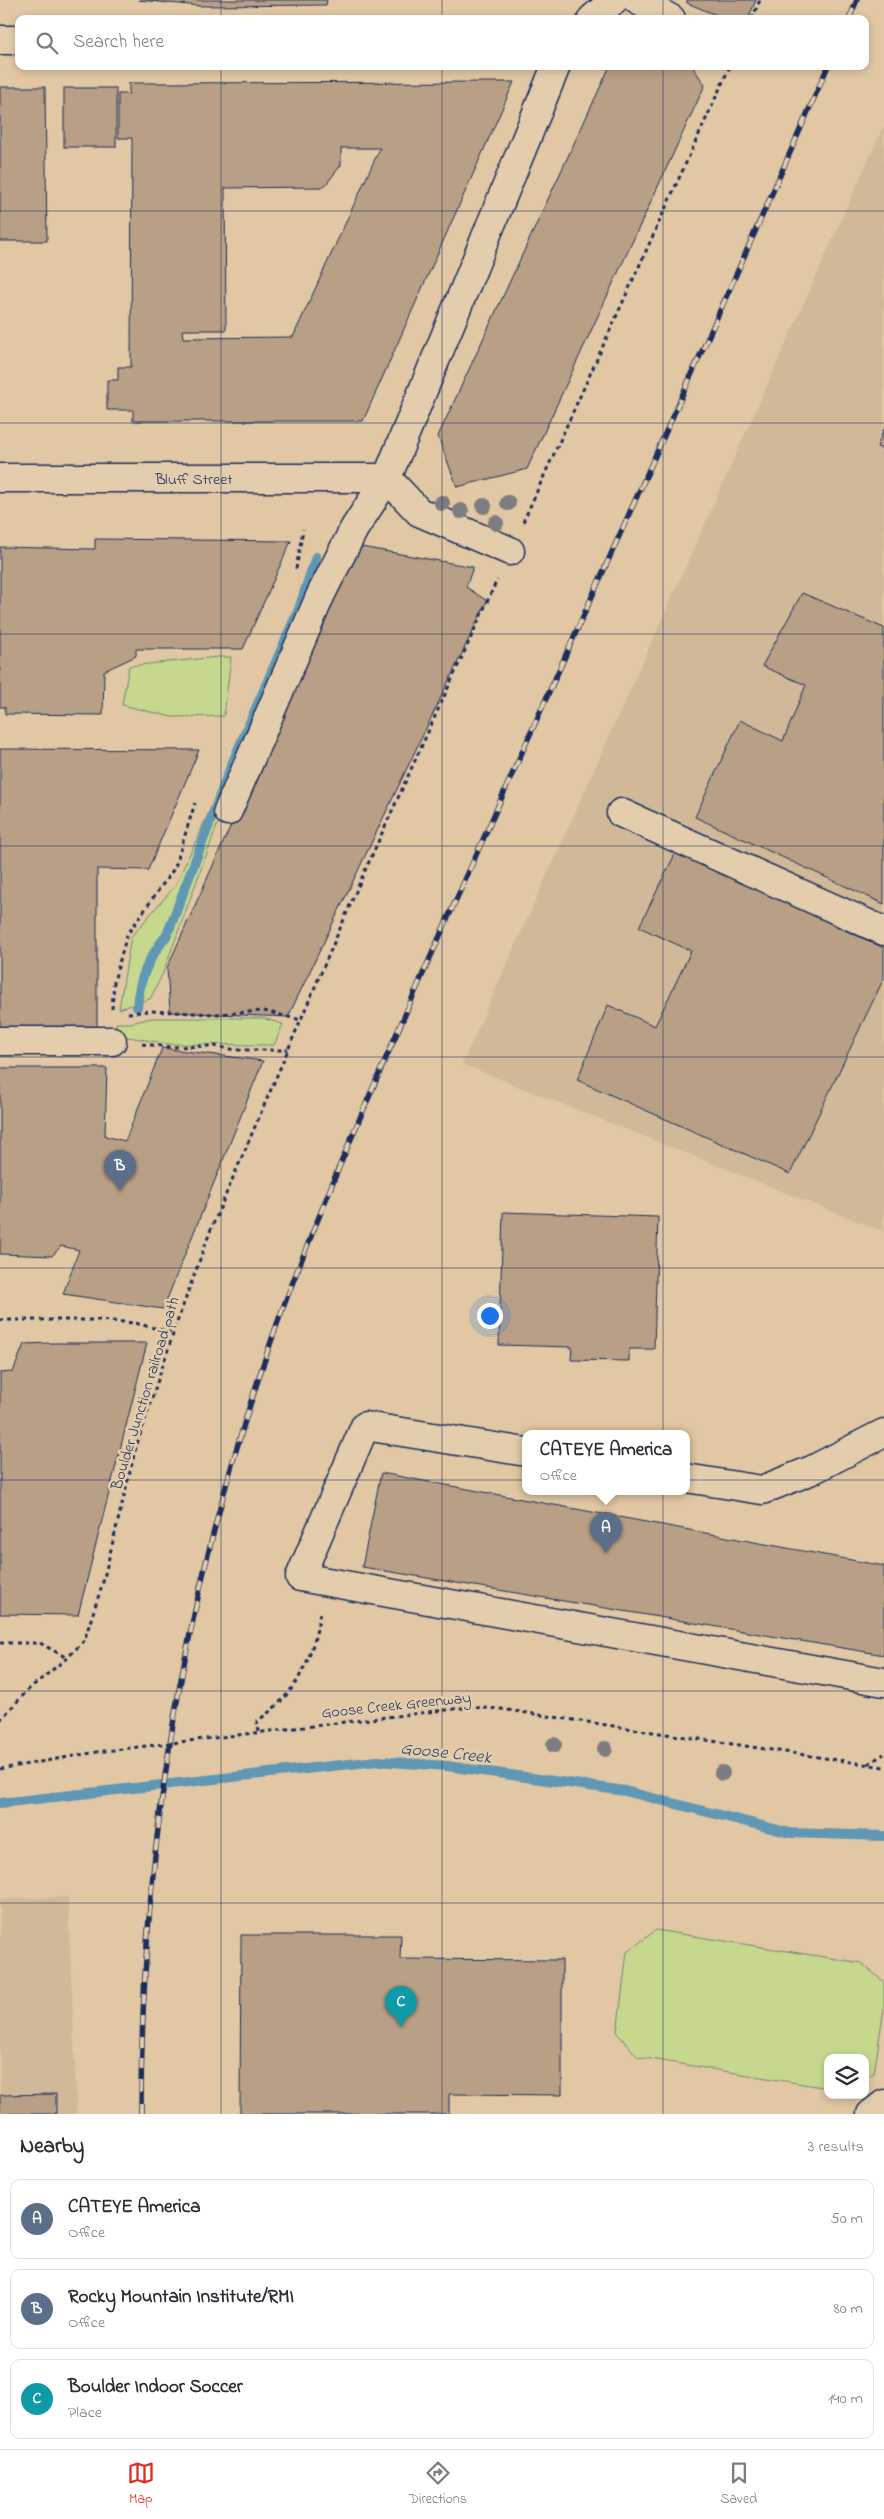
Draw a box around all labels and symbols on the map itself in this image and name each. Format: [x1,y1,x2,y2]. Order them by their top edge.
street label: Bluff Street [154,468,233,492]
pin: B [104,1150,136,1191]
street label: Boulder Junction railroad path [105,1294,187,1494]
your location [477,1303,503,1329]
pin: A [590,1512,622,1553]
street label: Goose Creek Greenway [320,1686,472,1726]
water label: Goose Creek [399,1736,494,1772]
pin: C [385,1986,417,2027]

